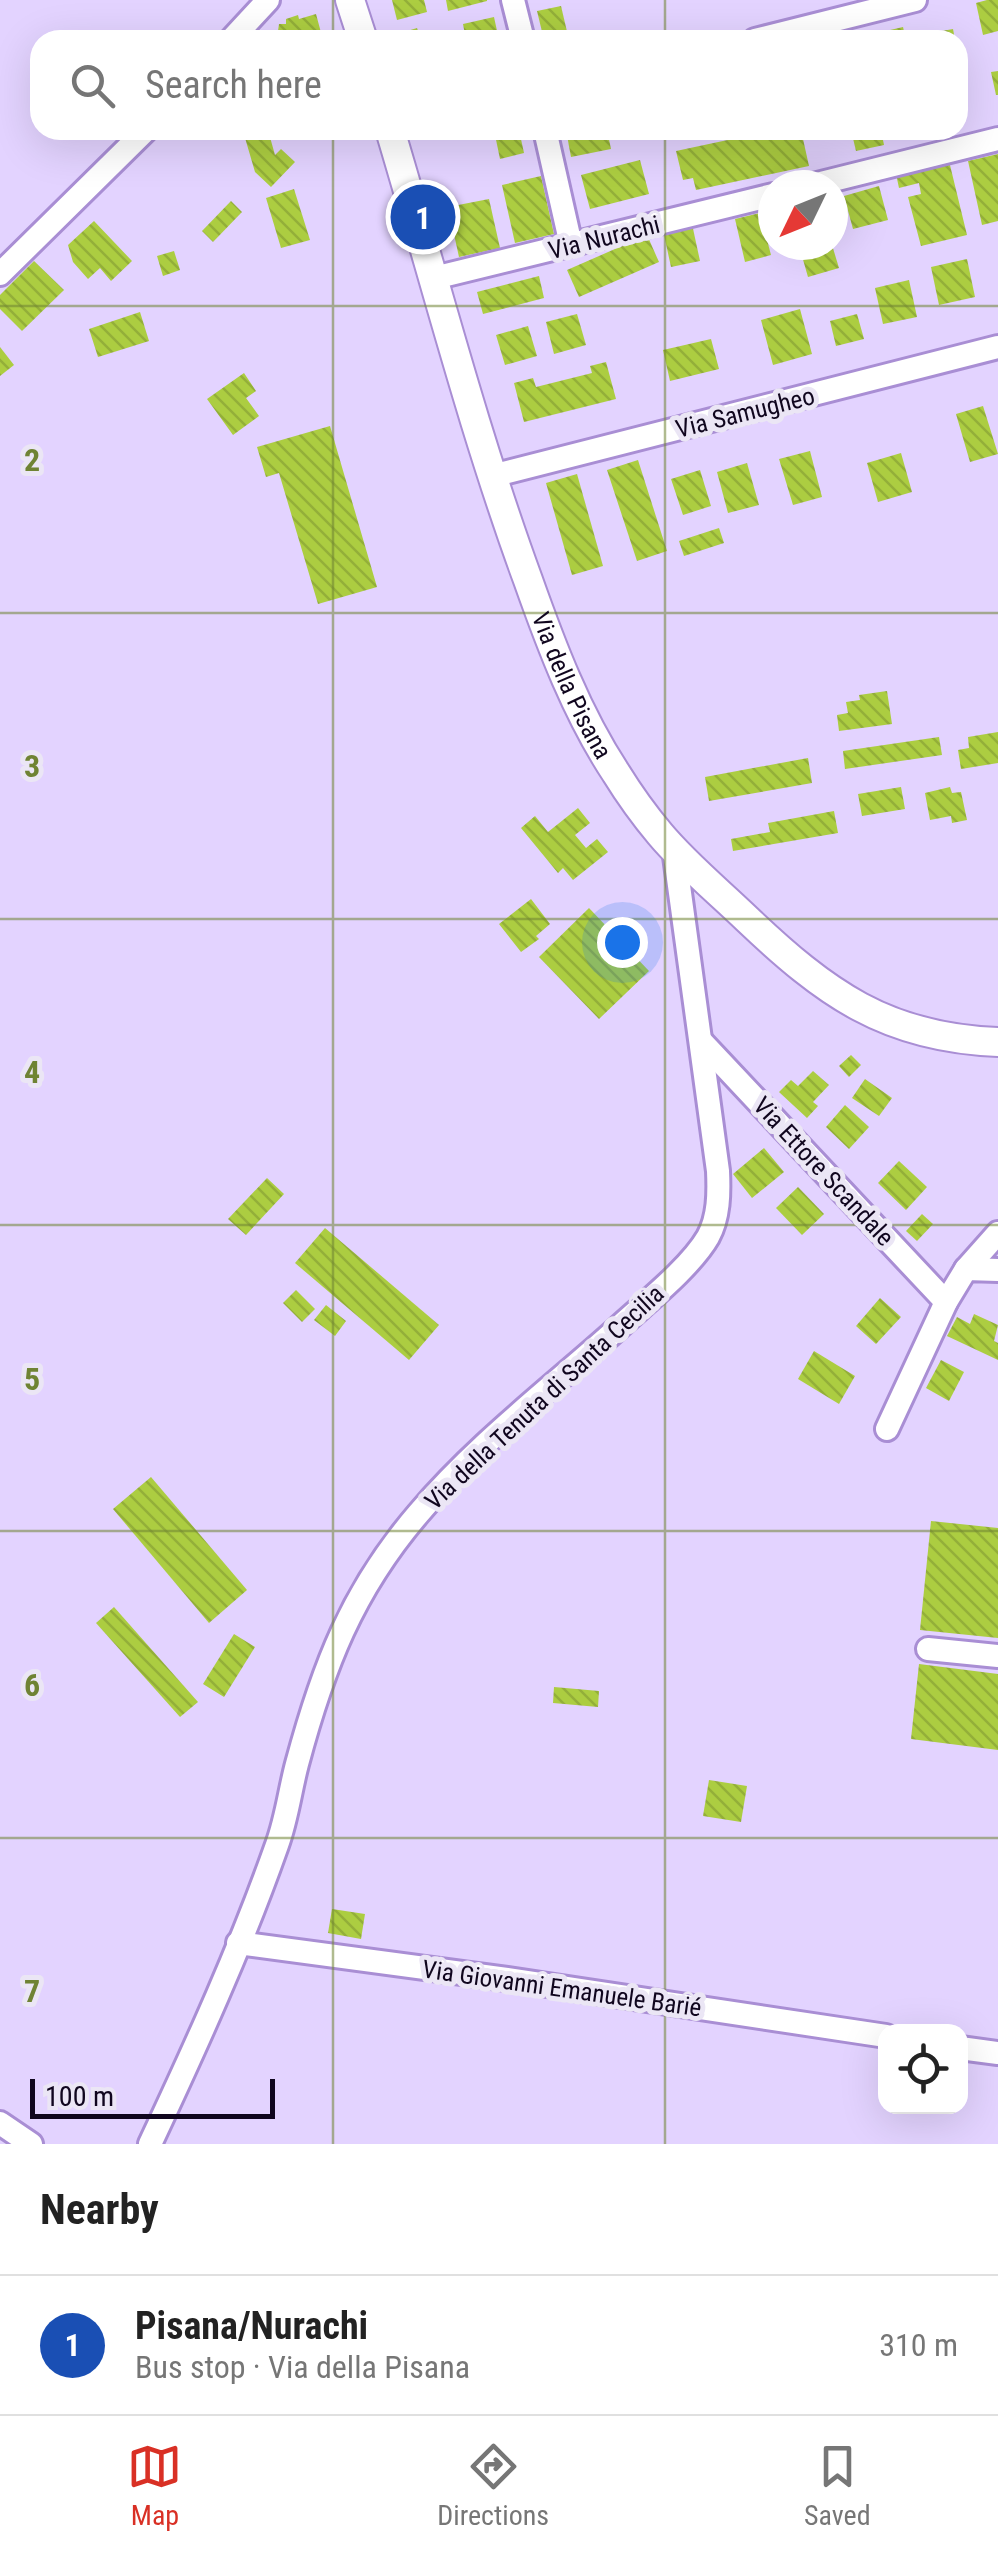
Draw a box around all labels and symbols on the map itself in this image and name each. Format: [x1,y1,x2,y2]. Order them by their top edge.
north arrow [758,170,848,260]
pin: 1 [390,180,456,254]
street label: Via Nurachi [546,210,663,265]
street label: Via Samugheo [673,381,818,444]
text: 2 [24,441,40,479]
street label: Via della Pisana [526,608,618,764]
text: 3 [24,747,40,785]
your location [597,917,648,968]
text: 4 [24,1053,40,1091]
street label: Via Ettore Scandale [747,1091,900,1252]
street label: Via della Tenuta di Santa Cecilia [419,1279,670,1516]
text: 5 [24,1360,40,1398]
text: 6 [24,1666,40,1704]
street label: Via Giovanni Emanuele Barié [421,1955,703,2022]
text: 7 [24,1972,40,2010]
scale bar [30,2074,275,2118]

